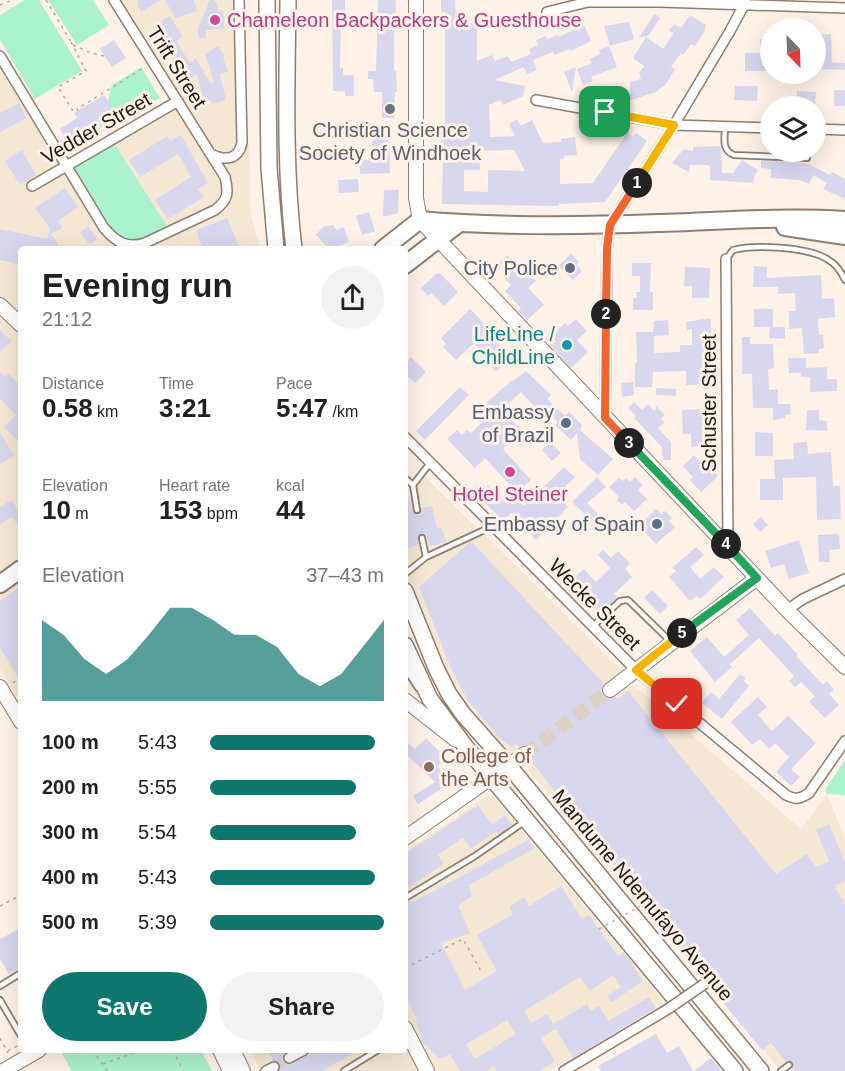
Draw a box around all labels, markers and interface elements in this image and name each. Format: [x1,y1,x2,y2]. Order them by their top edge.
place label: Chameleon Backpackers & Guesthouse [227,9,582,31]
marker: Chameleon Backpackers & Guesthouse [208,13,222,27]
north arrow [760,18,826,84]
map controls [760,18,826,162]
street label: Trift Street [143,22,211,112]
pin [579,86,630,137]
street label: Vedder Street [38,88,155,168]
icon: arrive [588,95,621,128]
button: layers [760,96,826,162]
marker: Christian Science Society of Windhoek [383,102,397,116]
place label: Christian Science Society of Windhoek [299,119,482,164]
pin: 1 [622,168,652,198]
text: 1 [633,174,641,191]
place label: City Police [464,257,558,279]
marker: City Police [563,261,577,275]
button: share [321,266,384,329]
text: Evening run [42,267,233,304]
pin: 2 [591,299,621,329]
text: 2 [602,305,610,322]
text: 21:12 [42,308,92,330]
place label: LifeLine / ChildLine [472,323,555,368]
street label: Schuster Street [698,334,720,472]
marker: LifeLine / ChildLine [560,338,574,352]
text: Distance [42,375,104,392]
text: Time [159,375,194,392]
text: Pace [276,375,312,392]
text: 0.58 [42,393,93,423]
text: 3:21 [159,393,211,423]
text: 5:47 [276,393,328,423]
place label: Embassy of Brazil [472,401,554,446]
text: km [93,403,118,420]
text: /km [328,403,358,420]
marker: Embassy of Brazil [559,416,573,430]
pin: 3 [614,428,644,458]
text: 3 [625,434,633,451]
marker: Hotel Steiner [503,465,517,479]
text: Elevation [42,477,108,494]
text: Heart rate [159,477,230,494]
text: kcal [276,477,304,494]
place label: Hotel Steiner [452,483,568,505]
text: 10 [42,495,71,525]
text: 153 [159,495,202,525]
text: 44 [276,495,305,525]
text: m [71,505,89,522]
text: bpm [202,505,238,522]
place label: Embassy of Spain [484,513,645,535]
marker: Embassy of Spain [650,517,664,531]
pin: 4 [711,529,741,559]
text: 4 [722,535,730,552]
street label: Wecke Street [545,554,645,654]
text: Elevation [42,564,124,586]
text: 37–43 m [306,564,384,586]
pin: 5 [667,618,697,648]
text: 5 [678,624,686,641]
pin [651,678,702,729]
icon: check [660,687,693,720]
text: 100 m [42,731,99,753]
text: 5:43 [138,731,177,753]
place label: College of the Arts [441,745,532,790]
marker: College of the Arts [422,760,436,774]
text: 200 m [42,776,99,798]
text: 5:55 [138,776,177,798]
street label: Mandume Ndemufayo Avenue [548,785,738,1005]
text: 300 m [42,821,99,843]
text: 5:54 [138,821,177,843]
text: 400 m [42,866,99,888]
text: 5:43 [138,866,177,888]
text: 500 m [42,911,99,933]
text: 5:39 [138,911,177,933]
button: Save [42,972,207,1041]
button: Share [219,972,384,1041]

